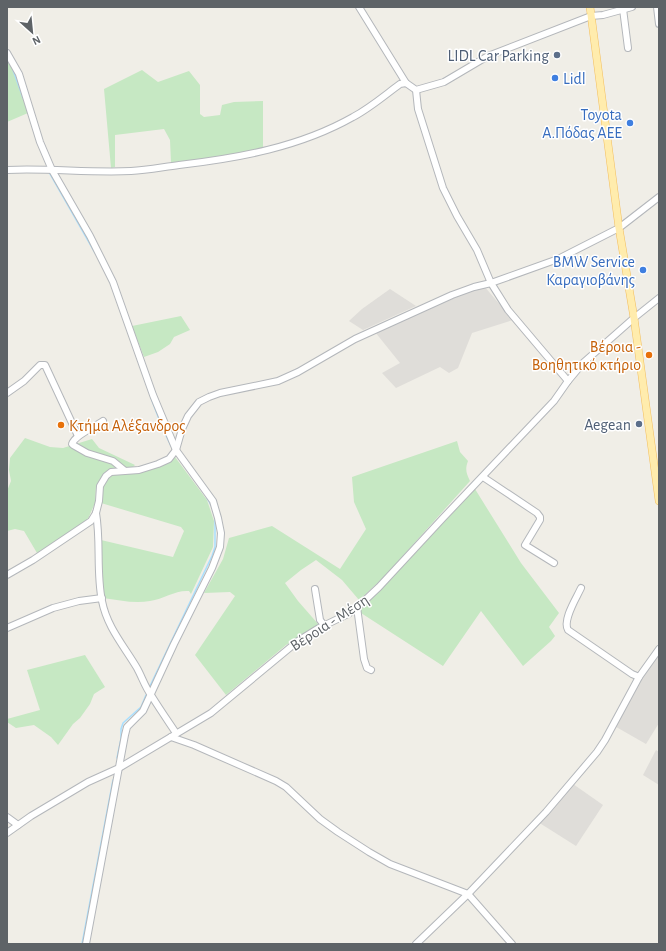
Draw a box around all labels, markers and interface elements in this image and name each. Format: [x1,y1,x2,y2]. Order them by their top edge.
north arrow [12,12,52,52]
text: N [30,34,42,47]
place label: LIDL Car Parking [448,48,549,64]
marker: LIDL Car Parking [552,50,562,60]
place label: Lidl [563,71,586,87]
marker: Lidl [550,73,560,83]
place label: Toyota Α.Πόδας ΑΕΕ [542,107,622,142]
marker: Toyota Α.Πόδας ΑΕΕ [625,118,635,128]
place label: BMW Service Καραγιοβάνης [546,254,635,289]
marker: BMW Service Καραγιοβάνης [638,265,648,275]
place label: Βέροια - Βοηθητικό κτήριο [532,339,641,373]
marker: Βέροια - Βοηθητικό κτήριο [644,350,654,360]
place label: Aegean [584,417,631,433]
place label: Κτήμα Αλέξανδρος [69,418,185,435]
marker: Aegean [634,419,644,429]
marker: Κτήμα Αλέξανδρος [56,420,66,430]
street label: Βέροια - Μέση [287,592,372,654]

